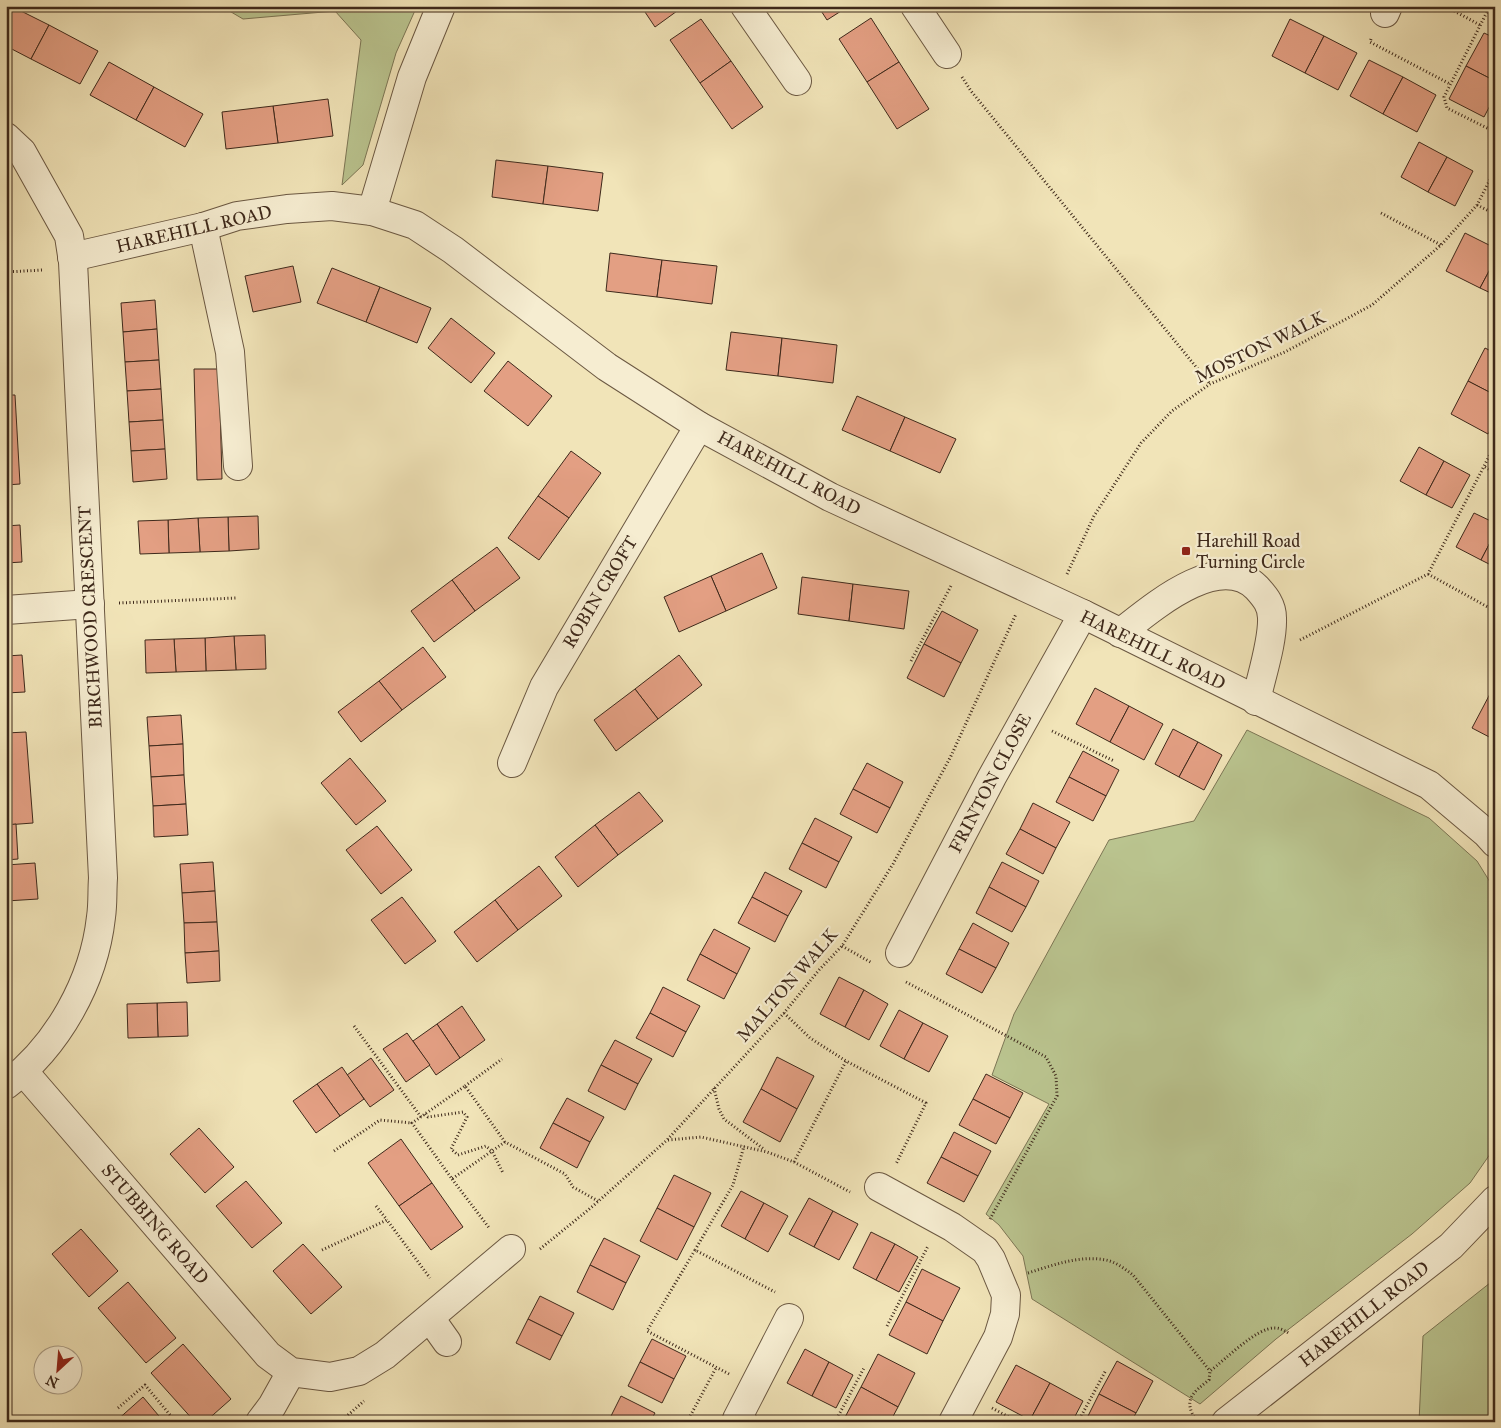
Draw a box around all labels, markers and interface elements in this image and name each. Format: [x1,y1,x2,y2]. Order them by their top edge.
street label: HAREHILL ROAD [114,200,274,258]
street label: MOSTON WALK [1191,305,1330,388]
street label: HAREHILL ROAD [714,426,864,520]
street label: BIRCHWOOD CRESCENT [73,505,107,729]
place label: Harehill Road Turning Circle [1196,530,1305,574]
street label: ROBIN CROFT [558,532,642,652]
marker: Harehill Road Turning Circle [1180,545,1192,557]
street label: HAREHILL ROAD [1077,605,1229,695]
street label: FRINTON CLOSE [944,709,1036,857]
street label: MALTON WALK [732,923,843,1046]
street label: STUBBING ROAD [97,1159,213,1289]
street label: HAREHILL ROAD [1295,1256,1433,1372]
north arrow [32,1346,82,1396]
text: N [43,1371,62,1391]

